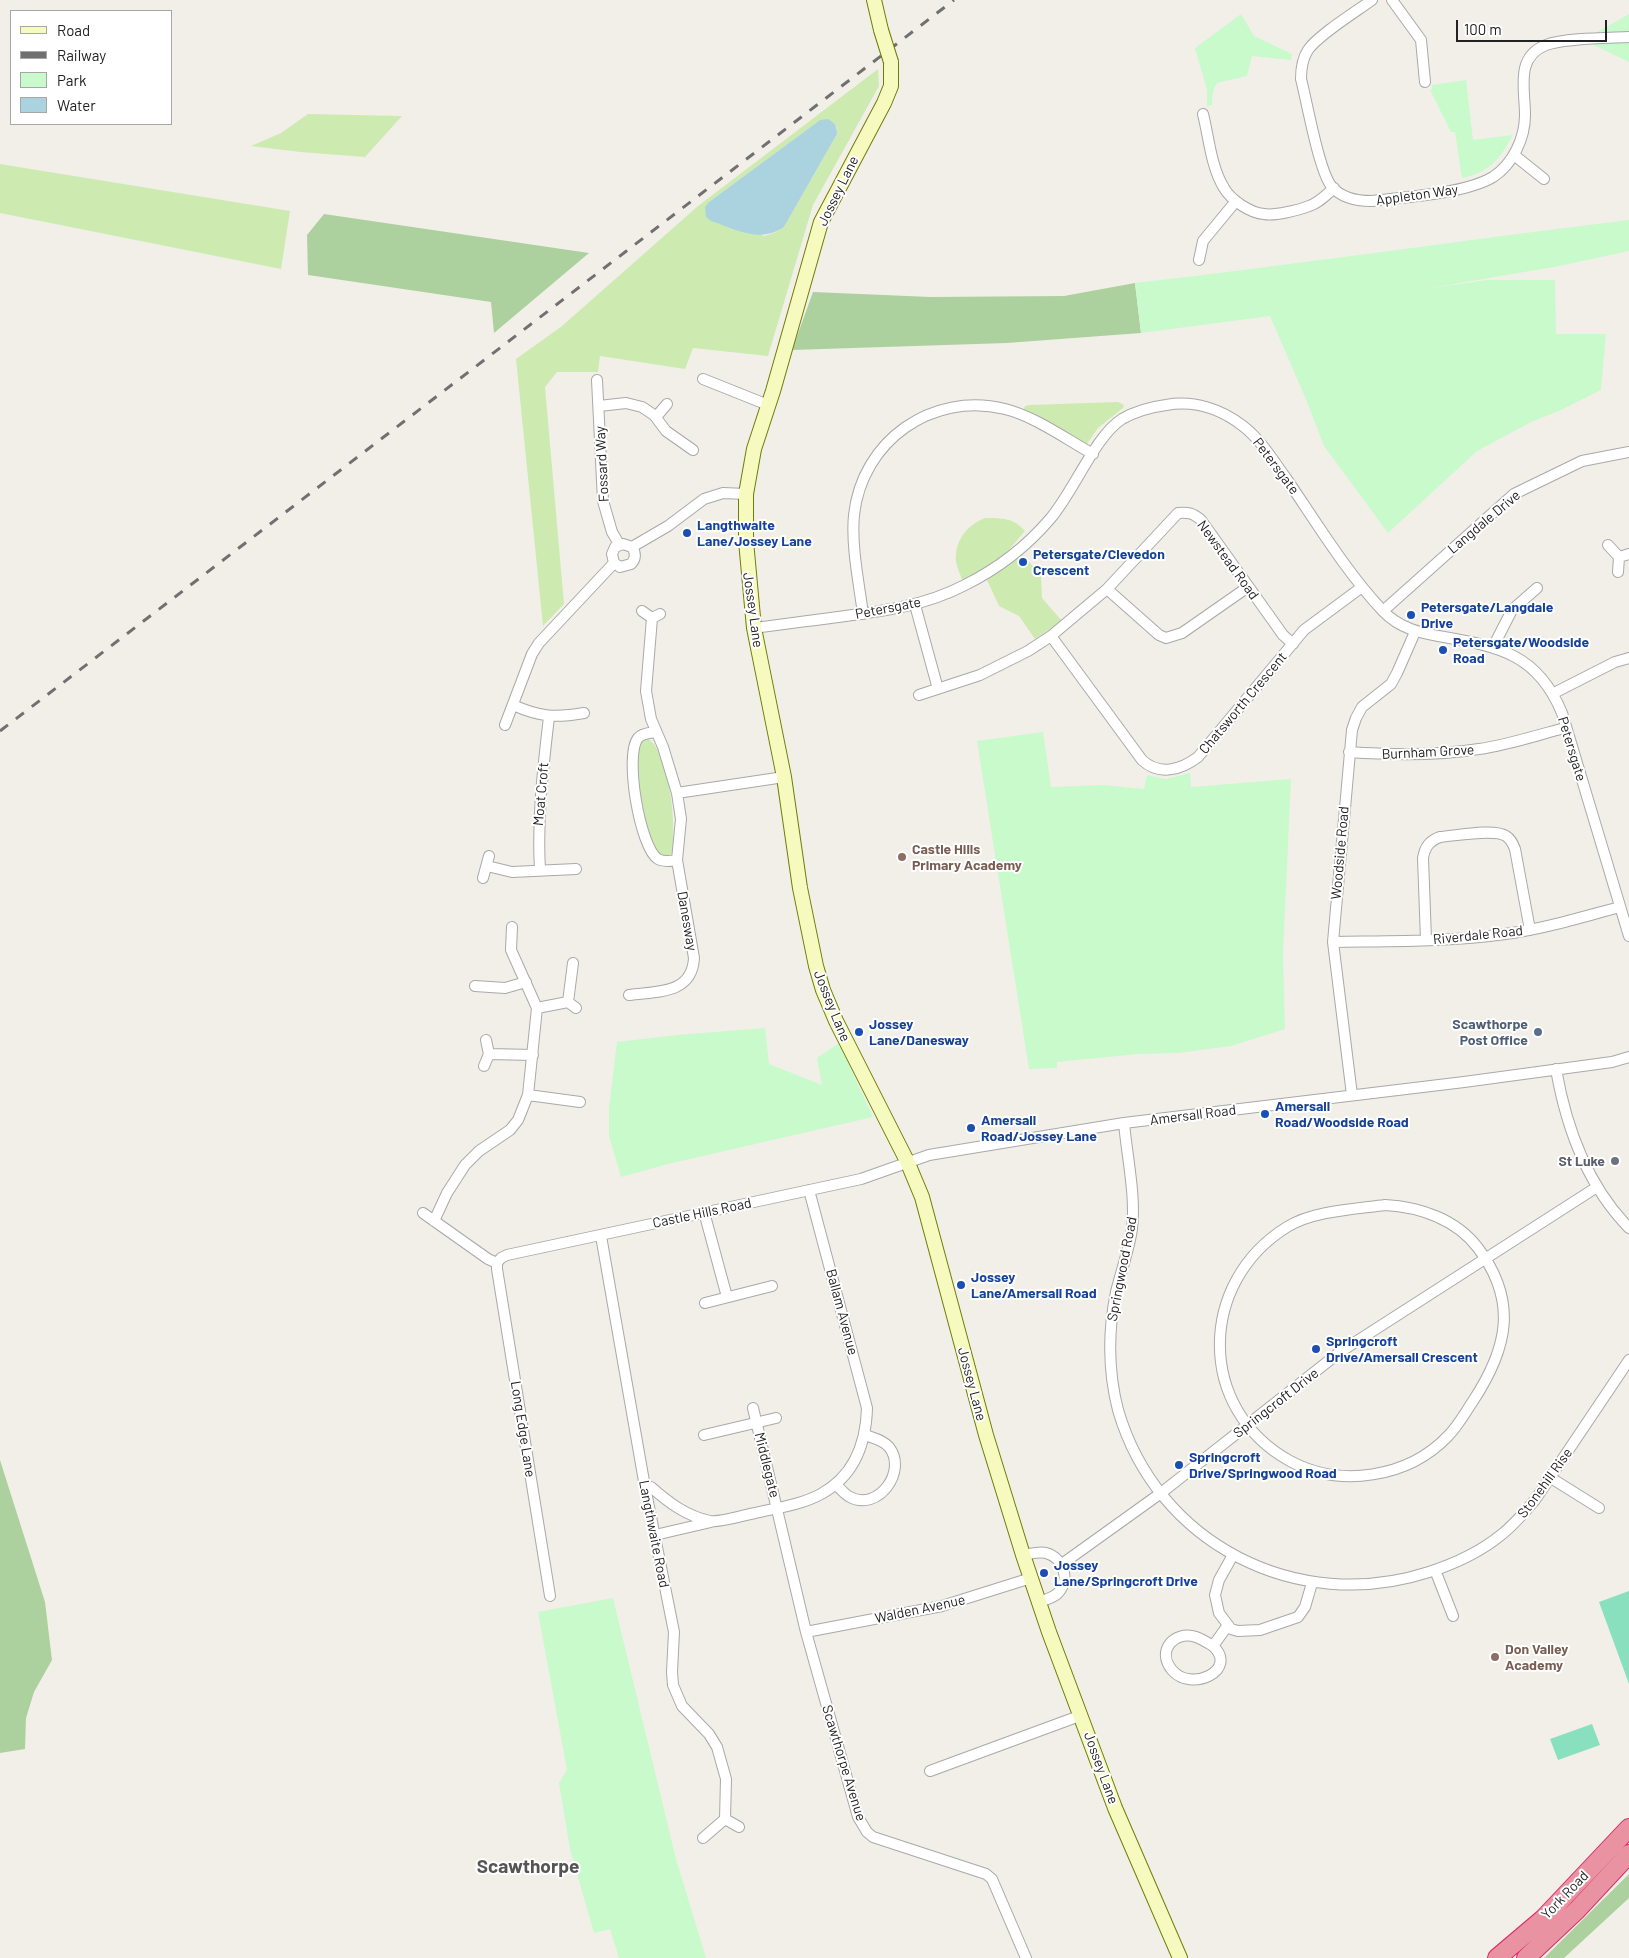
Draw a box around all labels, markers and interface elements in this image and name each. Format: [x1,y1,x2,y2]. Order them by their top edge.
legend [10,10,172,125]
scale bar [1459,10,1610,42]
text: 100 m [1464,20,1502,38]
text: Road [57,21,90,39]
text: Railway [57,46,106,64]
text: Park [57,71,86,89]
text: Water [57,96,96,114]
street label: Jossey Lane [814,153,862,229]
street label: Appleton Way [1375,181,1459,209]
street label: Fossard Way [592,426,612,502]
street label: Petersgate [1249,434,1303,498]
street label: Langdale Drive [1444,487,1524,557]
place label: Langthwaite Lane/Jossey Lane [697,517,812,550]
street label: Newstead Road [1194,517,1262,603]
marker: Langthwaite Lane/Jossey Lane [681,527,693,539]
place label: Petersgate/Clevedon Crescent [1033,546,1165,578]
marker: Petersgate/Clevedon Crescent [1017,556,1029,568]
street label: Jossey Lane [739,571,767,649]
street label: Petersgate [854,593,922,623]
place label: Petersgate/Langdale Drive [1421,599,1553,632]
marker: Petersgate/Langdale Drive [1405,609,1417,621]
place label: Petersgate/Woodside Road [1453,634,1589,666]
marker: Petersgate/Woodside Road [1437,644,1449,656]
street label: Chatsworth Crescent [1196,649,1290,757]
street label: Petersgate [1554,715,1590,783]
street label: Burnham Grove [1381,741,1475,763]
street label: Moat Croft [530,761,552,827]
street label: Woodside Road [1328,806,1352,900]
place label: Castle Hills Primary Academy [912,841,1022,874]
marker: Castle Hills Primary Academy [896,851,908,863]
street label: Danesway [673,890,701,952]
street label: Riverdale Road [1432,922,1524,948]
street label: Jossey Lane [810,968,854,1044]
place label: Jossey Lane/Danesway [869,1016,969,1048]
place label: Scawthorpe Post Office [1452,1016,1528,1048]
marker: Jossey Lane/Danesway [853,1026,865,1038]
marker: Scawthorpe Post Office [1532,1026,1544,1038]
place label: Amersall Road/Woodside Road [1275,1098,1409,1130]
street label: Amersall Road [1149,1101,1237,1129]
marker: Amersall Road/Woodside Road [1259,1108,1271,1120]
place label: Amersall Road/Jossey Lane [981,1112,1097,1144]
marker: Amersall Road/Jossey Lane [965,1122,977,1134]
place label: St Luke [1558,1153,1605,1169]
marker: St Luke [1609,1155,1621,1167]
street label: Castle Hills Road [651,1194,753,1232]
street label: Springwood Road [1104,1215,1140,1323]
street label: Ballam Avenue [822,1267,862,1357]
place label: Jossey Lane/Amersall Road [971,1269,1097,1302]
marker: Jossey Lane/Amersall Road [955,1279,967,1291]
place label: Springcroft Drive/Amersall Crescent [1326,1333,1478,1365]
marker: Springcroft Drive/Amersall Crescent [1310,1343,1322,1355]
street label: Jossey Lane [954,1345,990,1423]
street label: Springcroft Drive [1230,1365,1322,1441]
street label: Long Edge Lane [507,1380,539,1478]
street label: Middlegate [751,1431,783,1499]
street label: Stonehill Rise [1514,1445,1576,1521]
place label: Springcroft Drive/Springwood Road [1189,1449,1337,1481]
marker: Springcroft Drive/Springwood Road [1173,1459,1185,1471]
street label: Langthwaite Road [635,1479,673,1589]
place label: Jossey Lane/Springcroft Drive [1054,1557,1198,1590]
marker: Jossey Lane/Springcroft Drive [1038,1567,1050,1579]
street label: Walden Avenue [873,1591,967,1627]
place label: Don Valley Academy [1505,1641,1568,1674]
marker: Don Valley Academy [1489,1651,1501,1663]
street label: Scawthorpe Avenue [818,1703,870,1823]
street label: Jossey Lane [1080,1730,1122,1806]
district label: Scawthorpe [477,1856,579,1878]
street label: York Road [1538,1867,1592,1923]

